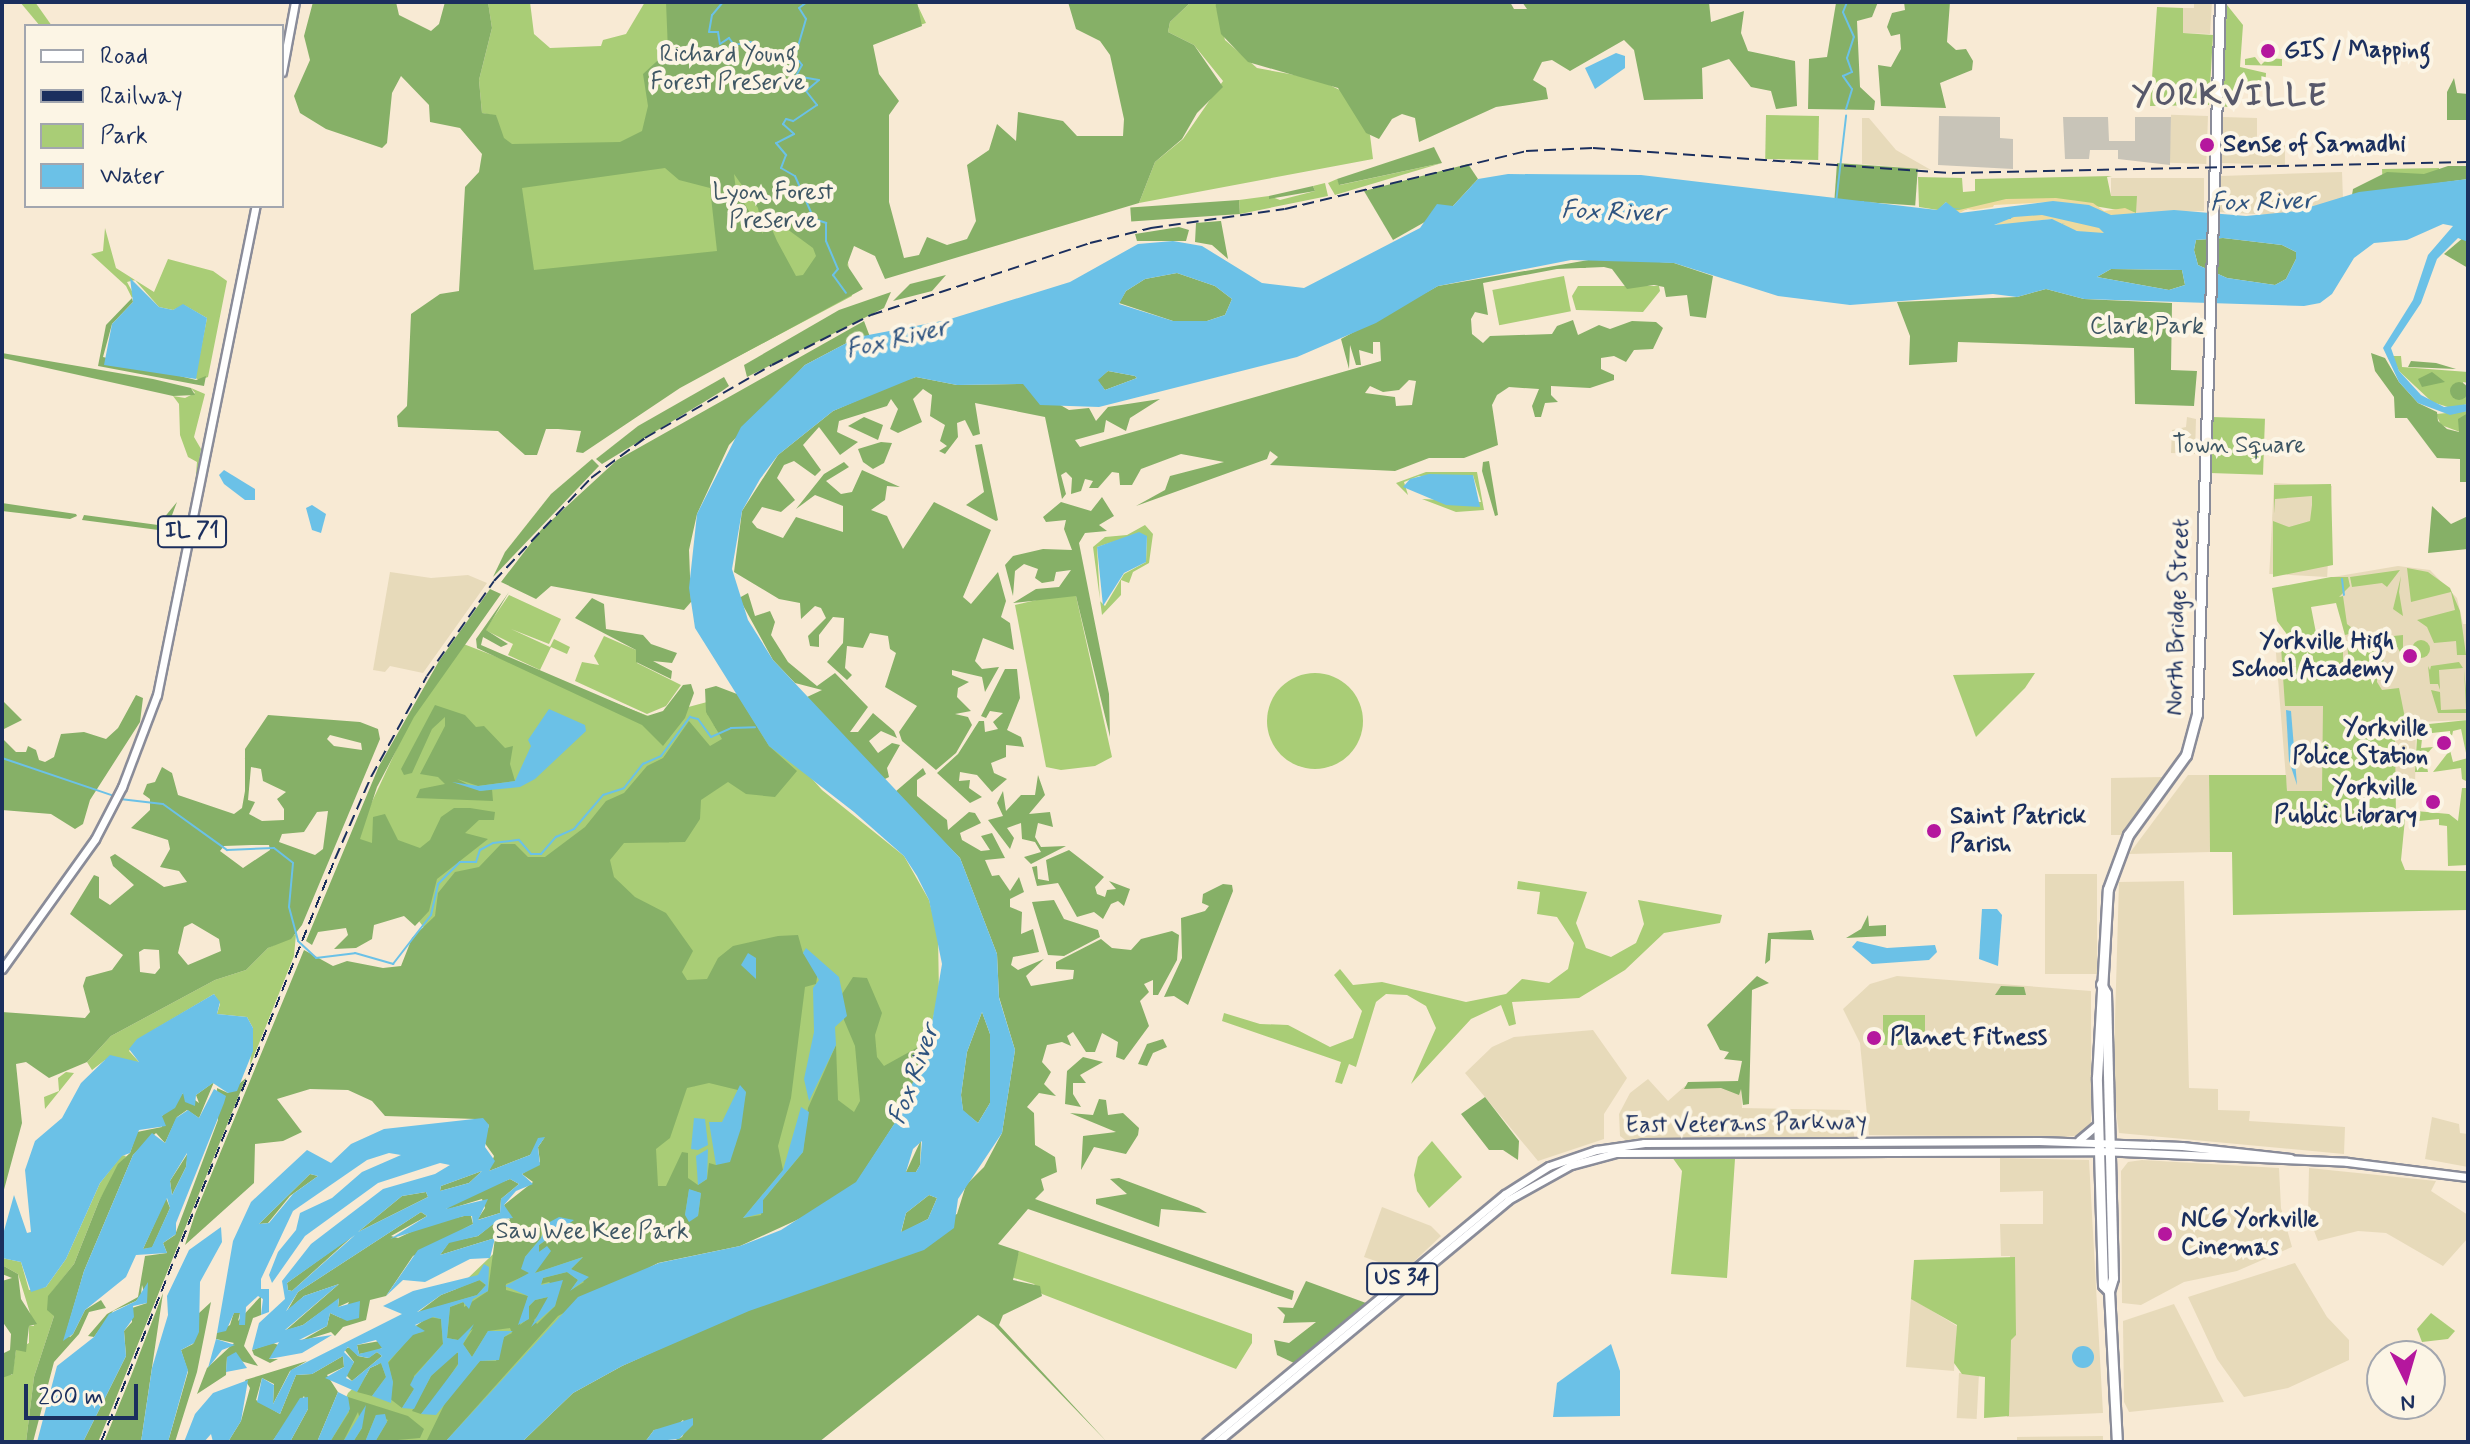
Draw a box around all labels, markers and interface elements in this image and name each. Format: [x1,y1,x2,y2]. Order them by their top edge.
legend [24,24,284,208]
place label: GIS / Mapping [2284,37,2430,65]
text: Road [100,41,148,72]
park label: Richard Young Forest Preserve [651,41,805,97]
marker: GIS / Mapping [2259,42,2277,60]
district label: YORKVILLE [2135,77,2325,115]
text: Railway [100,81,183,112]
text: Park [100,121,148,152]
place label: Sense of Samadhi [2223,131,2406,159]
marker: Sense of Samadhi [2198,136,2216,154]
text: Water [100,161,164,192]
park label: Lyon Forest Preserve [712,179,834,235]
water label: Fox River [2210,187,2314,219]
water label: Fox River [1561,196,1665,230]
water label: Fox River [843,313,951,367]
park label: Clark Park [2091,313,2203,341]
park label: Town Square [2172,432,2306,460]
road number: IL 71 [156,514,228,550]
street label: North Bridge Street [2160,516,2196,718]
place label: Yorkville High School Academy [2228,628,2394,684]
marker: Yorkville High School Academy [2401,647,2419,665]
place label: Yorkville Police Station [2293,715,2428,771]
marker: Yorkville Police Station [2435,734,2453,752]
place label: Yorkville Public Library [2268,774,2417,830]
marker: Yorkville Public Library [2424,793,2442,811]
place label: Saint Patrick Parish [1950,803,2086,859]
marker: Saint Patrick Parish [1925,822,1943,840]
water label: Fox River [883,1021,947,1129]
place label: Planet Fitness [1890,1024,2051,1052]
marker: Planet Fitness [1865,1029,1883,1047]
street label: East Veterans Parkway [1628,1108,1864,1140]
place label: NCG Yorkville Cinemas [2181,1206,2319,1262]
park label: Saw Wee Kee Park [496,1218,688,1246]
marker: NCG Yorkville Cinemas [2156,1225,2174,1243]
road number: US 34 [1366,1261,1438,1297]
north arrow [2366,1340,2446,1420]
scale bar [28,1368,142,1418]
text: 200 m [38,1382,104,1413]
text: N [2399,1387,2416,1417]

